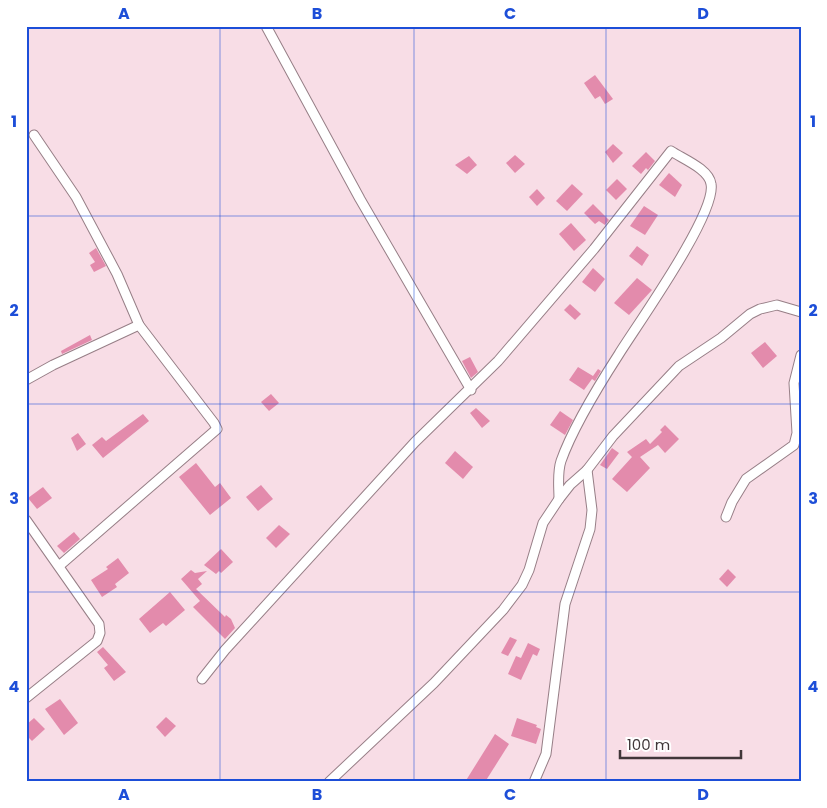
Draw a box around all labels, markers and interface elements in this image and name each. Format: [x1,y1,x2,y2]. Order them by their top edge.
text: A [118,2,130,25]
text: B [312,2,322,25]
text: C [504,2,516,25]
text: D [697,2,709,25]
text: 1 [11,110,17,133]
text: 1 [810,110,816,133]
text: 2 [9,299,19,322]
text: 2 [808,299,818,322]
text: 3 [9,487,19,510]
text: 3 [808,487,818,510]
text: 4 [9,675,20,698]
text: 4 [808,675,819,698]
scale bar [620,728,741,760]
text: 100 m [627,734,670,755]
text: A [118,783,130,806]
text: B [312,783,322,806]
text: C [504,783,516,806]
text: D [697,783,709,806]

